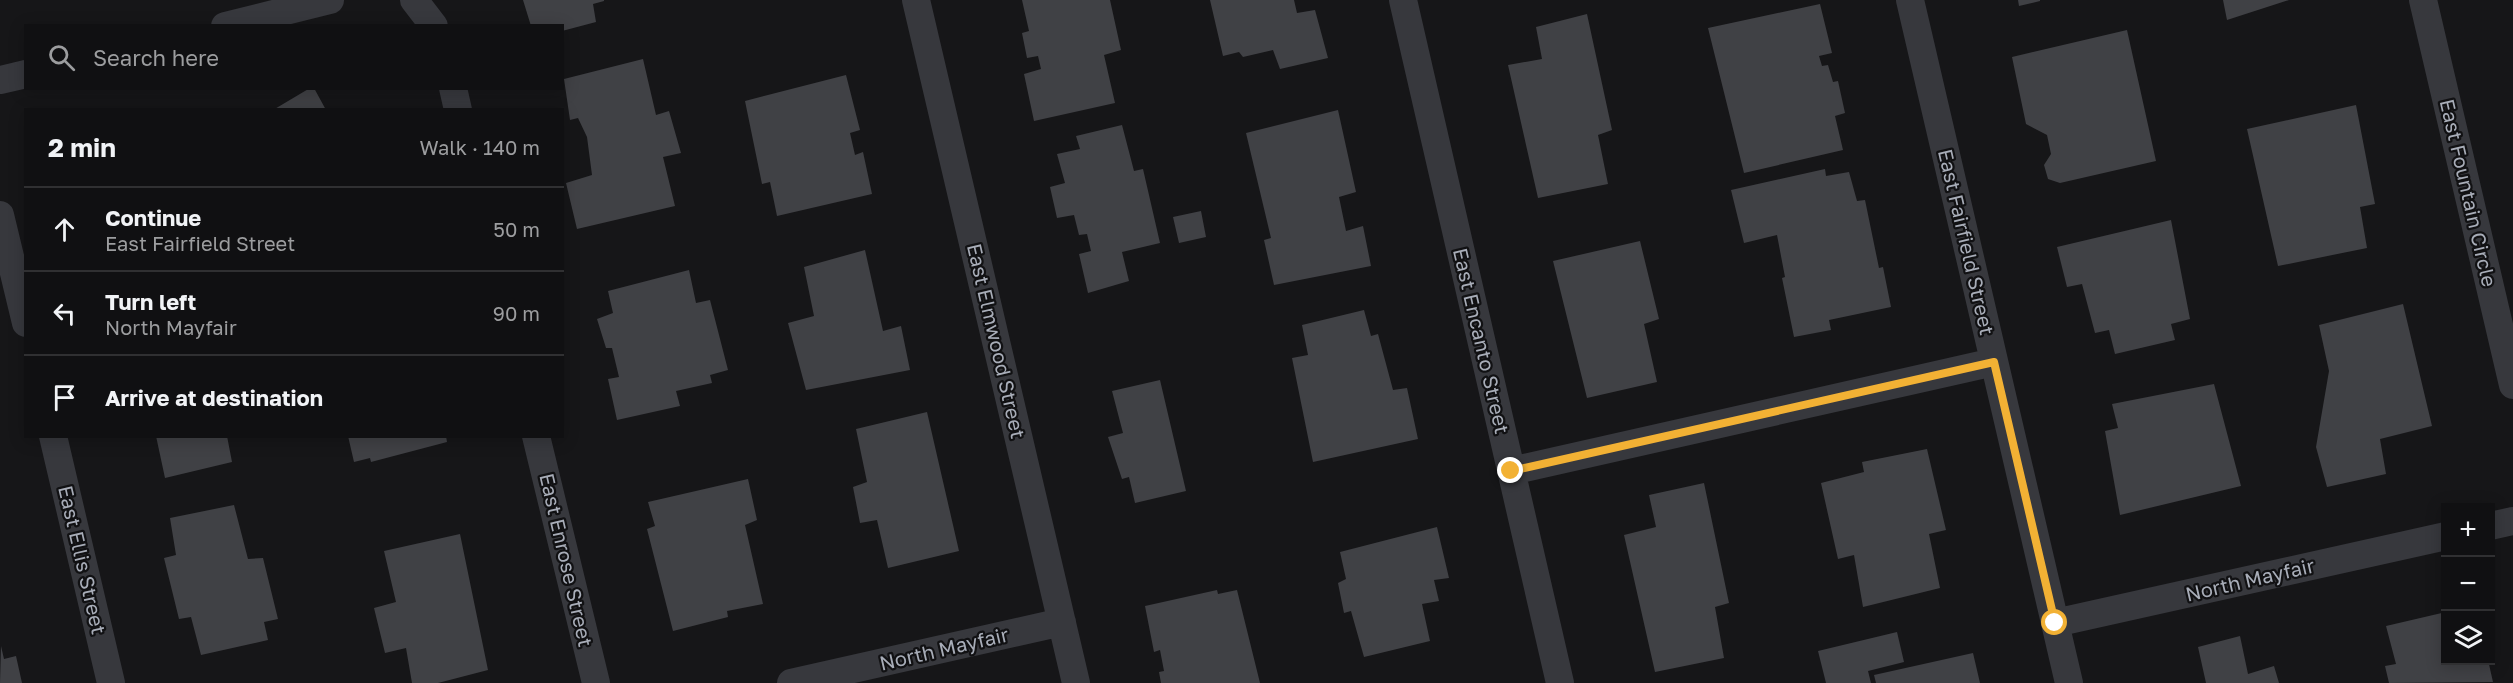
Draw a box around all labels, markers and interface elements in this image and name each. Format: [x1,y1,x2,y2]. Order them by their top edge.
search box [24,24,564,90]
icon: search [45,41,78,74]
text: Search here [93,44,219,71]
street label: East Fountain Circle [2436,97,2502,289]
text: 2 min [48,132,116,163]
text: Walk · 140 m [420,135,540,159]
street label: East Fairfield Street [1934,146,2000,337]
text: Continue [105,204,201,231]
icon: ahead [48,213,81,246]
text: 50 m [493,217,540,241]
text: East Fairfield Street [105,231,295,255]
street label: East Elmwood Street [963,241,1031,441]
street label: East Encanto Street [1449,246,1515,436]
text: Turn left [105,288,196,315]
icon: left [48,297,81,330]
text: 90 m [493,301,540,325]
text: North Mayfair [105,315,237,339]
icon: arrive [48,381,81,414]
text: Arrive at destination [105,384,323,411]
route end [1497,457,1523,483]
street label: East Enrose Street [535,471,599,649]
street label: East Ellis Street [54,483,112,637]
map controls [2441,503,2495,665]
button: + [2441,503,2495,557]
street label: North Mayfair [2183,552,2317,606]
button: − [2441,557,2495,611]
route start [2041,609,2067,635]
button: layers [2441,611,2495,665]
street label: North Mayfair [877,621,1011,675]

